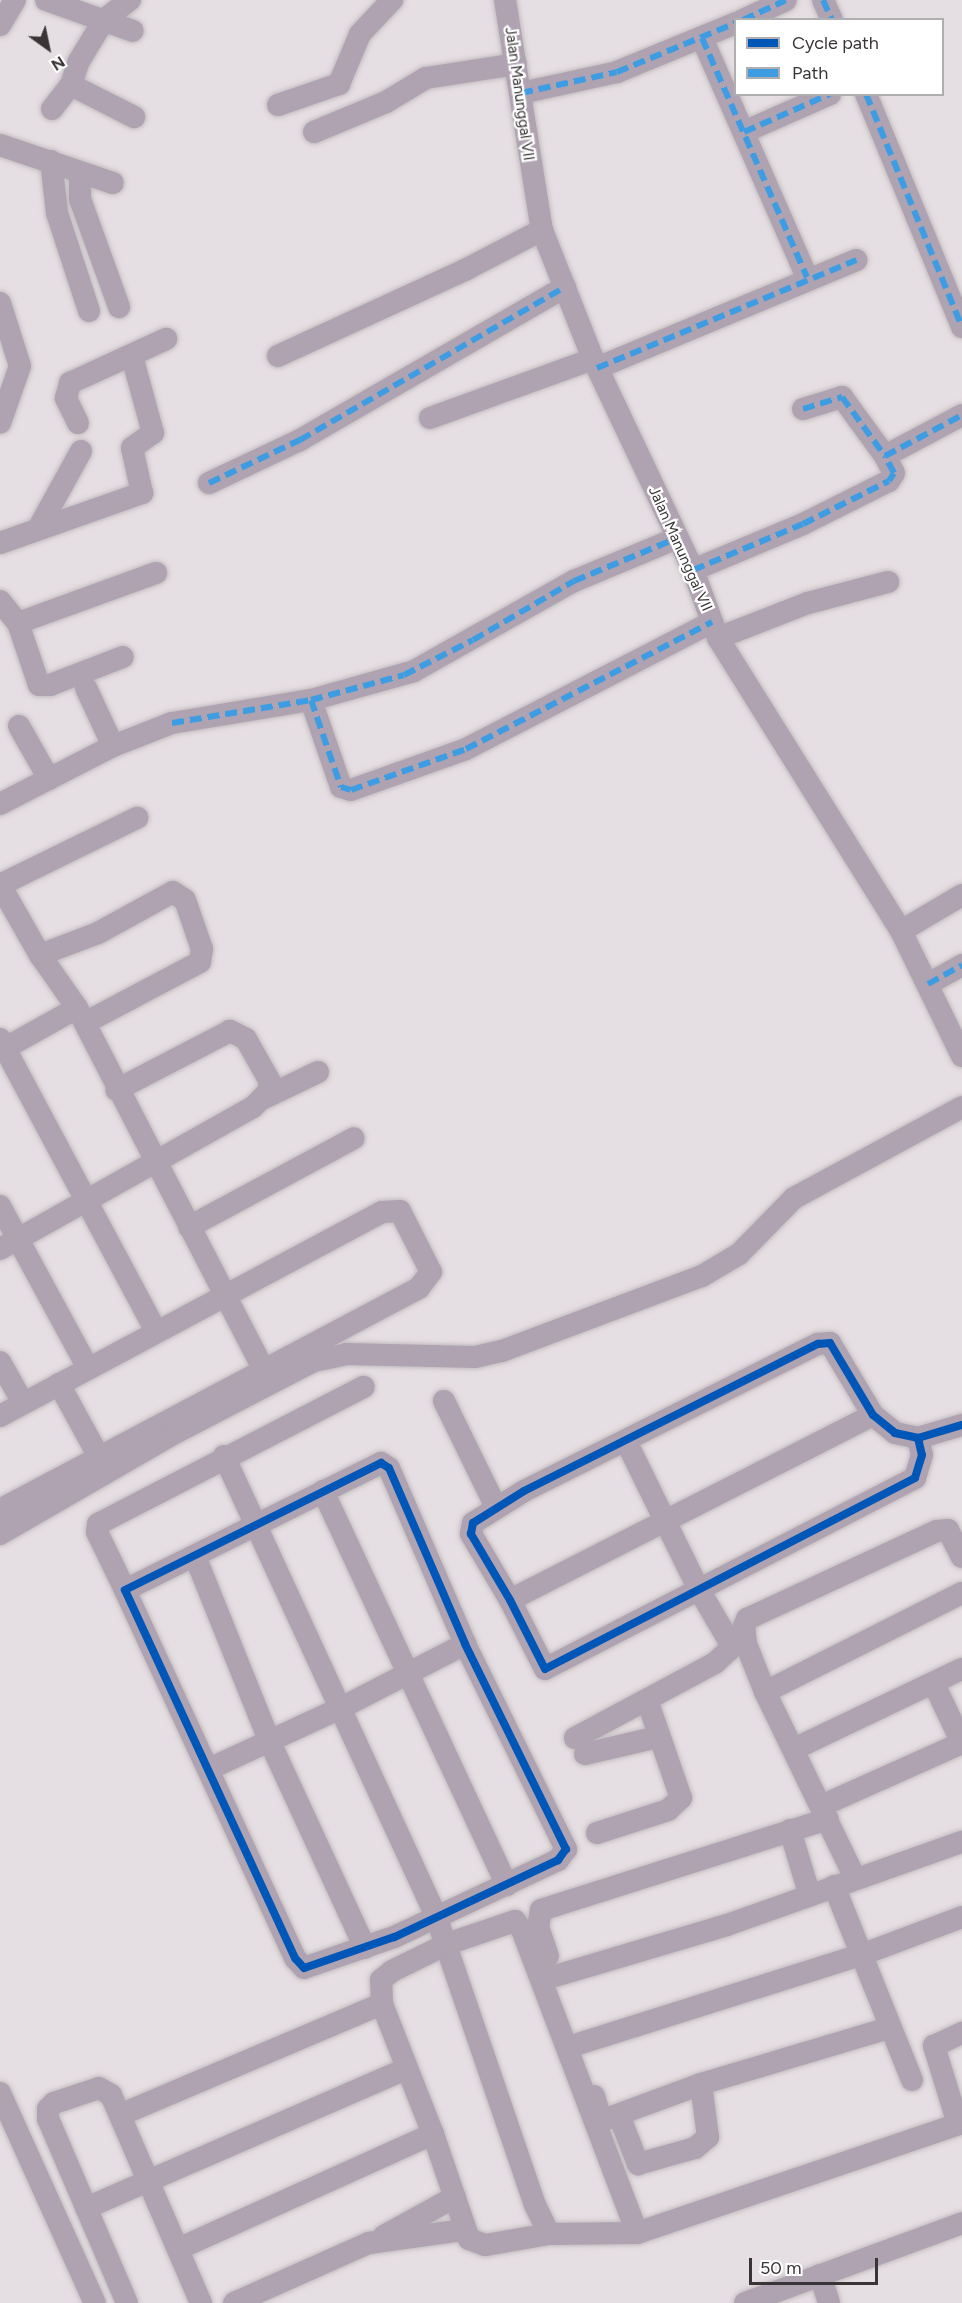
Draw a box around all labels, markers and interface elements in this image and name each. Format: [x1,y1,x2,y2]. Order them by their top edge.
north arrow [18,18,78,78]
legend [734,18,944,96]
street label: Jalan Manunggal VII [501,26,537,162]
text: Cycle path [792,32,879,54]
text: N [48,52,68,75]
text: Path [792,62,828,84]
street label: Jalan Manunggal VII [644,484,716,614]
scale bar [752,2246,881,2284]
text: 50 m [760,2257,802,2279]

